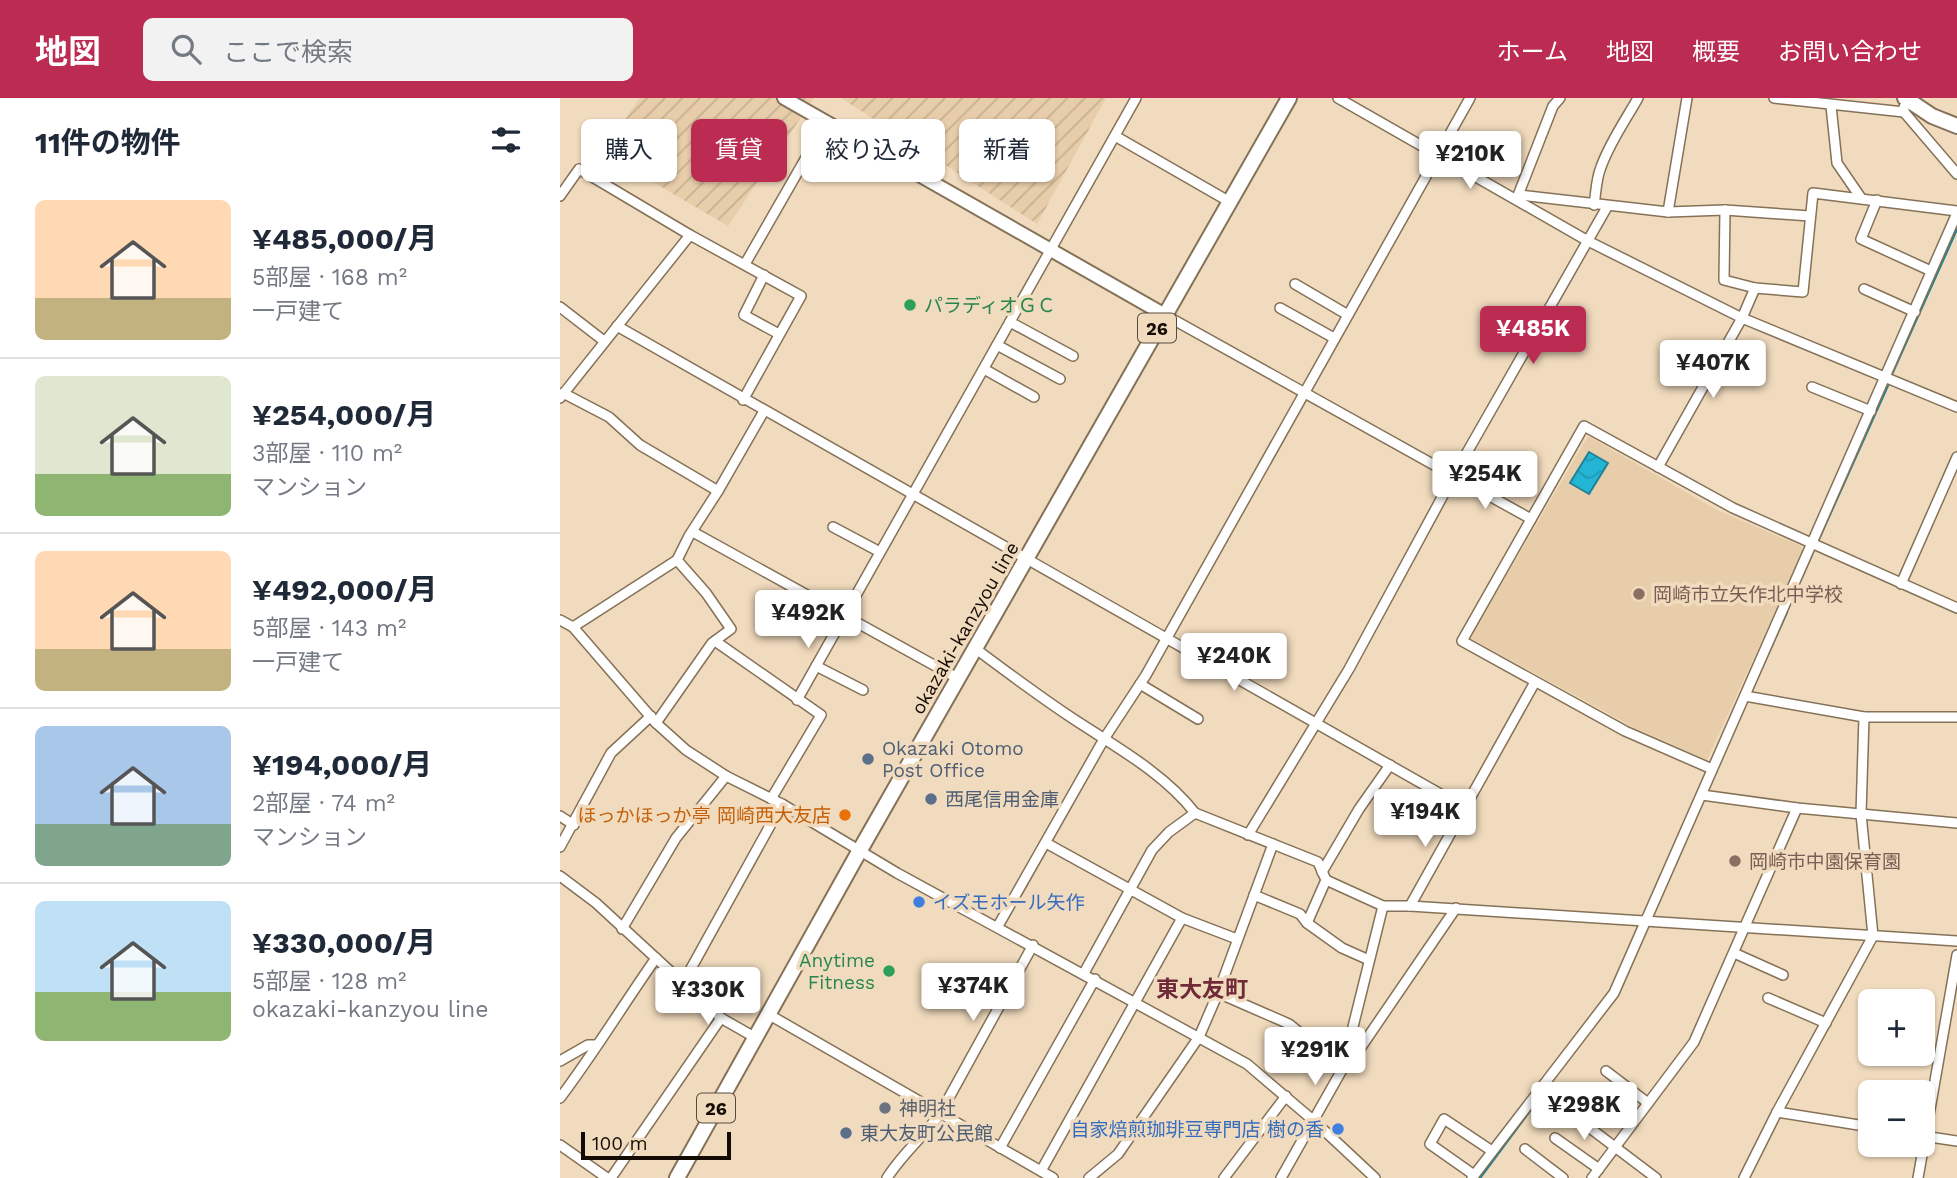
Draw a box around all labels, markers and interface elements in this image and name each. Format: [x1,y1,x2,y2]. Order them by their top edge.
search box [143,18,633,81]
icon: search [167,30,205,68]
text: 地図 [35,32,101,71]
text: ここで検索 [223,37,353,67]
text: ホーム [1497,38,1568,66]
text: 地図 [1606,38,1654,66]
text: 概要 [1692,38,1740,66]
text: お問い合わせ [1778,38,1922,66]
chip: 購入 [581,119,677,182]
chip: 賃貸 [691,119,787,182]
chip: 絞り込み [801,119,945,182]
chip: 新着 [959,119,1055,182]
icon: filters [487,121,525,159]
text: 11件の物件 [35,125,181,160]
pin: ¥210K [1421,132,1519,191]
text: ¥210K [1435,140,1505,167]
text: ¥485,000/月 [252,221,437,256]
icon: home [91,228,175,312]
text: 5部屋 · 168 m² [252,264,407,291]
place label: パラディオＧＣ [924,294,1056,317]
marker: パラディオＧＣ [902,297,918,313]
text: 一戸建て [252,298,344,325]
pin: ¥485K [1484,306,1582,366]
road number: 26 [1138,313,1176,342]
text: ¥485K [1496,315,1570,342]
pin: ¥407K [1664,341,1762,400]
text: ¥407K [1676,349,1750,376]
text: ¥254,000/月 [252,397,436,432]
icon: home [91,404,175,488]
text: 3部屋 · 110 m² [252,440,402,467]
pin: ¥254K [1436,452,1534,511]
text: ¥254K [1448,460,1522,487]
text: マンション [252,474,367,501]
street label: okazaki-kanzyou line [906,538,1024,718]
text: ¥492,000/月 [252,572,437,607]
icon: home [91,579,175,663]
place label: 岡崎市立矢作北中学校 [1653,583,1843,606]
marker: 岡崎市立矢作北中学校 [1631,586,1647,602]
pin: ¥492K [759,590,857,650]
text: ¥492K [771,599,845,626]
text: 5部屋 · 143 m² [252,615,406,642]
pin: ¥240K [1185,634,1283,693]
text: ¥240K [1197,642,1271,669]
text: 一戸建て [252,649,344,676]
place label: Okazaki Otomo Post Office [882,737,1024,782]
text: ¥194,000/月 [252,747,432,782]
marker: Okazaki Otomo Post Office [860,751,876,767]
icon: home [91,754,175,838]
place label: 西尾信用金庫 [945,788,1059,811]
text: 2部屋 · 74 m² [252,790,395,817]
pin: ¥194K [1376,790,1474,849]
marker: 西尾信用金庫 [923,791,939,807]
text: ¥194K [1390,798,1460,825]
place label: ほっかほっか亭 岡崎西大友店 [578,804,831,827]
marker: ほっかほっか亭 岡崎西大友店 [837,807,853,823]
text: マンション [252,824,367,851]
place label: 岡崎市中園保育園 [1749,850,1901,873]
marker: 岡崎市中園保育園 [1727,853,1743,869]
place label: イズモホール矢作 [933,891,1084,914]
marker: イズモホール矢作 [911,894,927,910]
text: ¥330,000/月 [252,925,436,960]
icon: home [91,929,175,1013]
place label: Anytime Fitness [799,949,875,994]
marker: Anytime Fitness [881,963,897,979]
pin: ¥374K [924,964,1022,1023]
text: 5部屋 · 128 m² [252,968,407,995]
pin: ¥330K [659,968,757,1027]
text: ¥374K [937,972,1009,999]
text: ¥330K [671,976,745,1003]
district label: 東大友町 [1156,976,1248,1003]
map controls [1858,989,1935,1157]
button: + [1858,989,1935,1066]
text: okazaki-kanzyou line [252,996,489,1023]
pin: ¥291K [1266,1028,1364,1087]
text: ¥291K [1280,1036,1350,1063]
button: − [1858,1080,1935,1157]
pin: ¥298K [1535,1082,1633,1142]
text: ¥298K [1547,1091,1621,1118]
road number: 26 [697,1093,735,1122]
place label: 神明社 [899,1097,956,1120]
marker: 神明社 [877,1100,893,1116]
place label: 自家焙煎珈琲豆専門店 樹の香 [1071,1118,1324,1141]
marker: 自家焙煎珈琲豆専門店 樹の香 [1330,1121,1346,1137]
place label: 東大友町公民館 [860,1122,993,1145]
marker: 東大友町公民館 [838,1125,854,1141]
scale bar [581,1129,732,1161]
text: 100 m [592,1132,648,1155]

